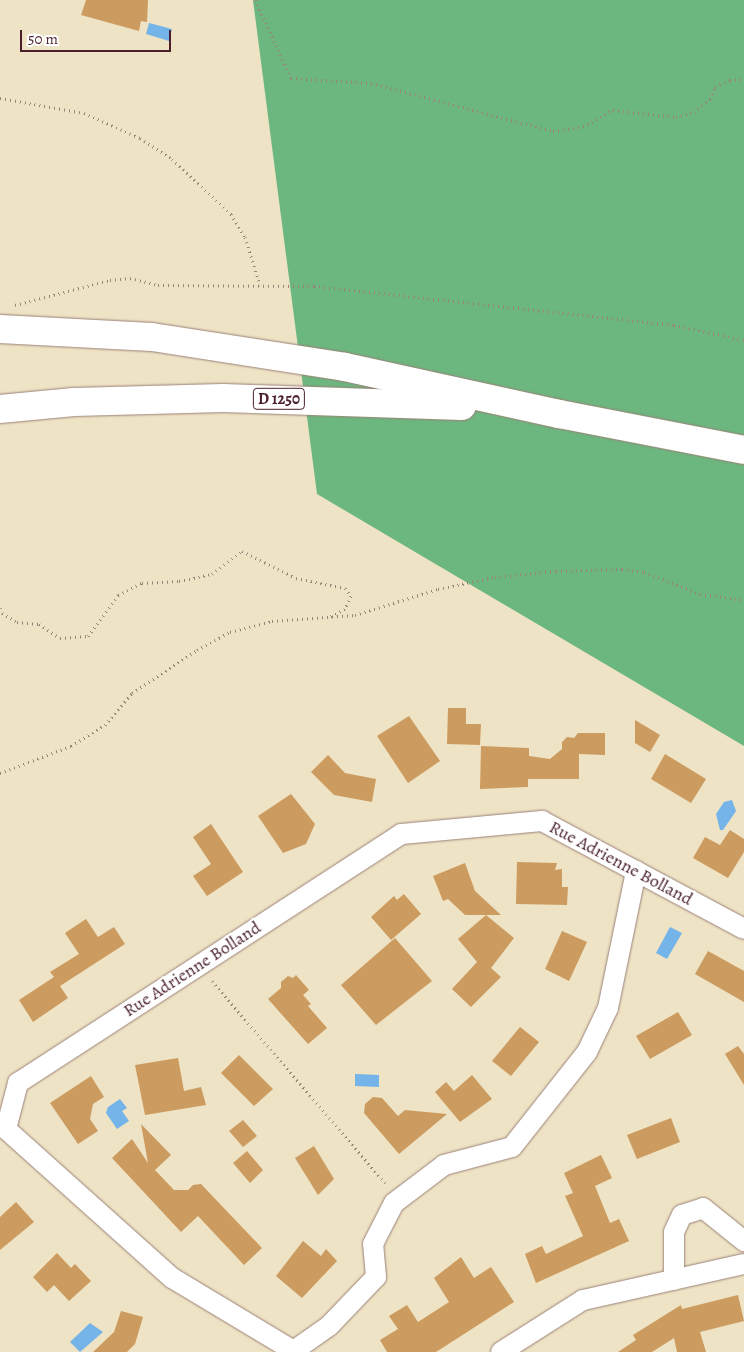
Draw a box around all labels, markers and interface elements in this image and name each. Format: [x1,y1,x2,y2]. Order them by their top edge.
scale bar [22,20,174,52]
text: 50 m [28,29,58,49]
road number: D 1250 [253,386,305,412]
street label: Rue Adrienne Bolland [546,816,696,910]
street label: Rue Adrienne Bolland [119,917,265,1021]

